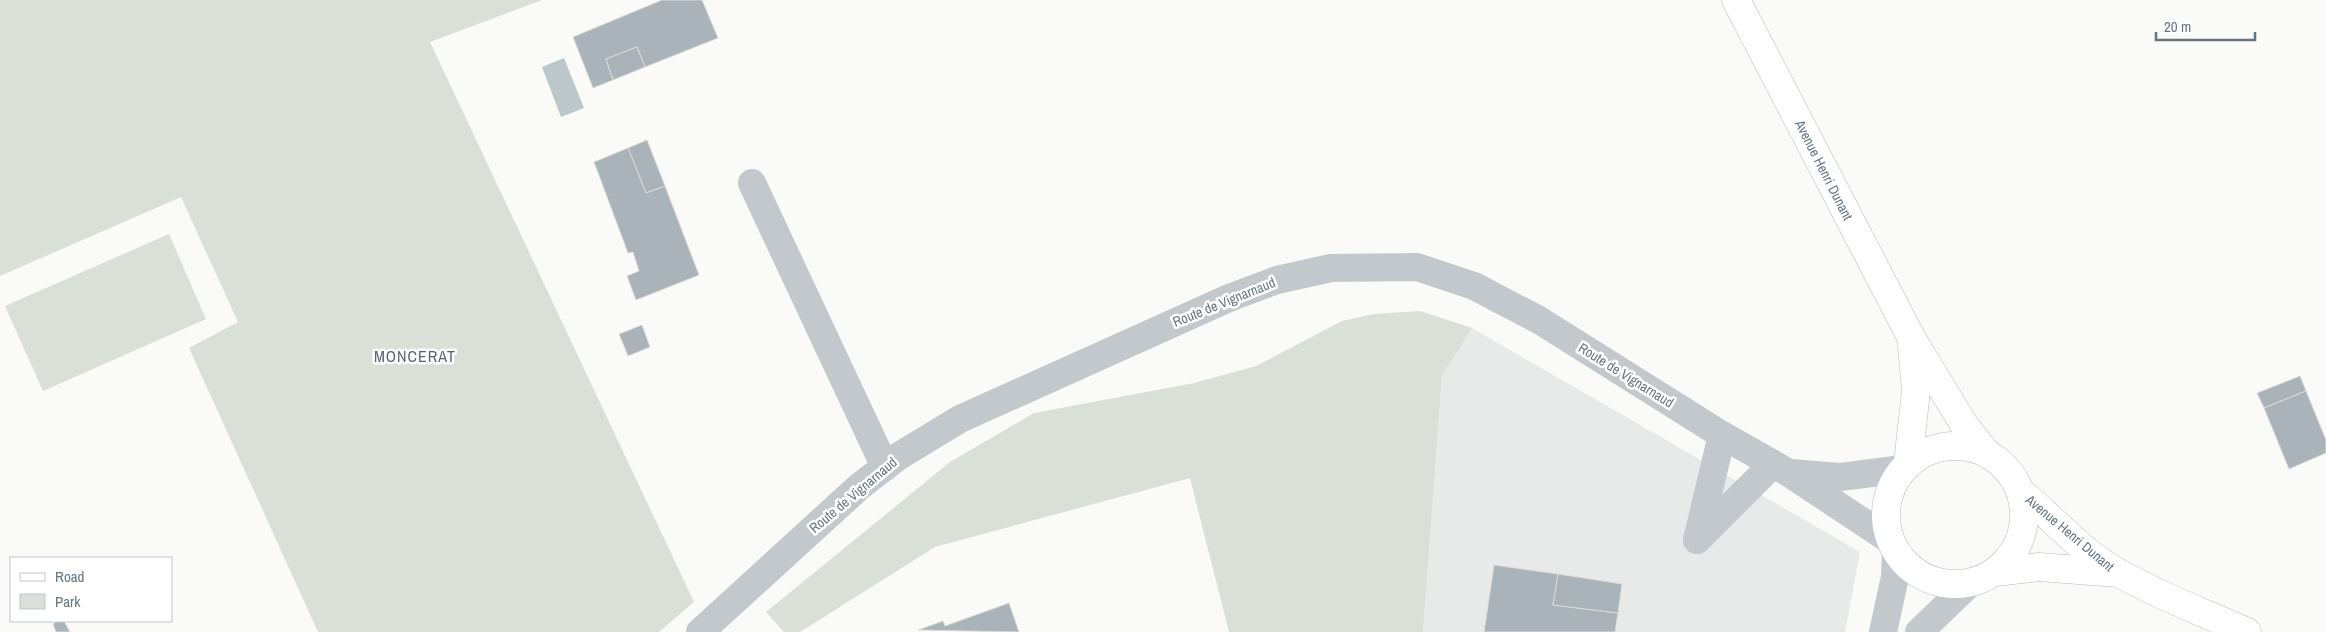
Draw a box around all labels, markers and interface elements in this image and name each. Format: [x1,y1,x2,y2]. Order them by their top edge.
scale bar [2156,10,2255,42]
text: 20 m [2164,16,2191,37]
street label: Avenue Henri Dunant [1791,116,1857,223]
street label: Route de Vignarnaud [1170,273,1278,331]
street label: Route de Vignarnaud [1575,338,1677,412]
district label: MONCERAT [374,345,456,367]
street label: Route de Vignarnaud [805,453,901,537]
street label: Avenue Henri Dunant [2021,490,2118,575]
legend [10,557,172,622]
text: Road [55,566,84,587]
text: Park [55,591,81,612]

